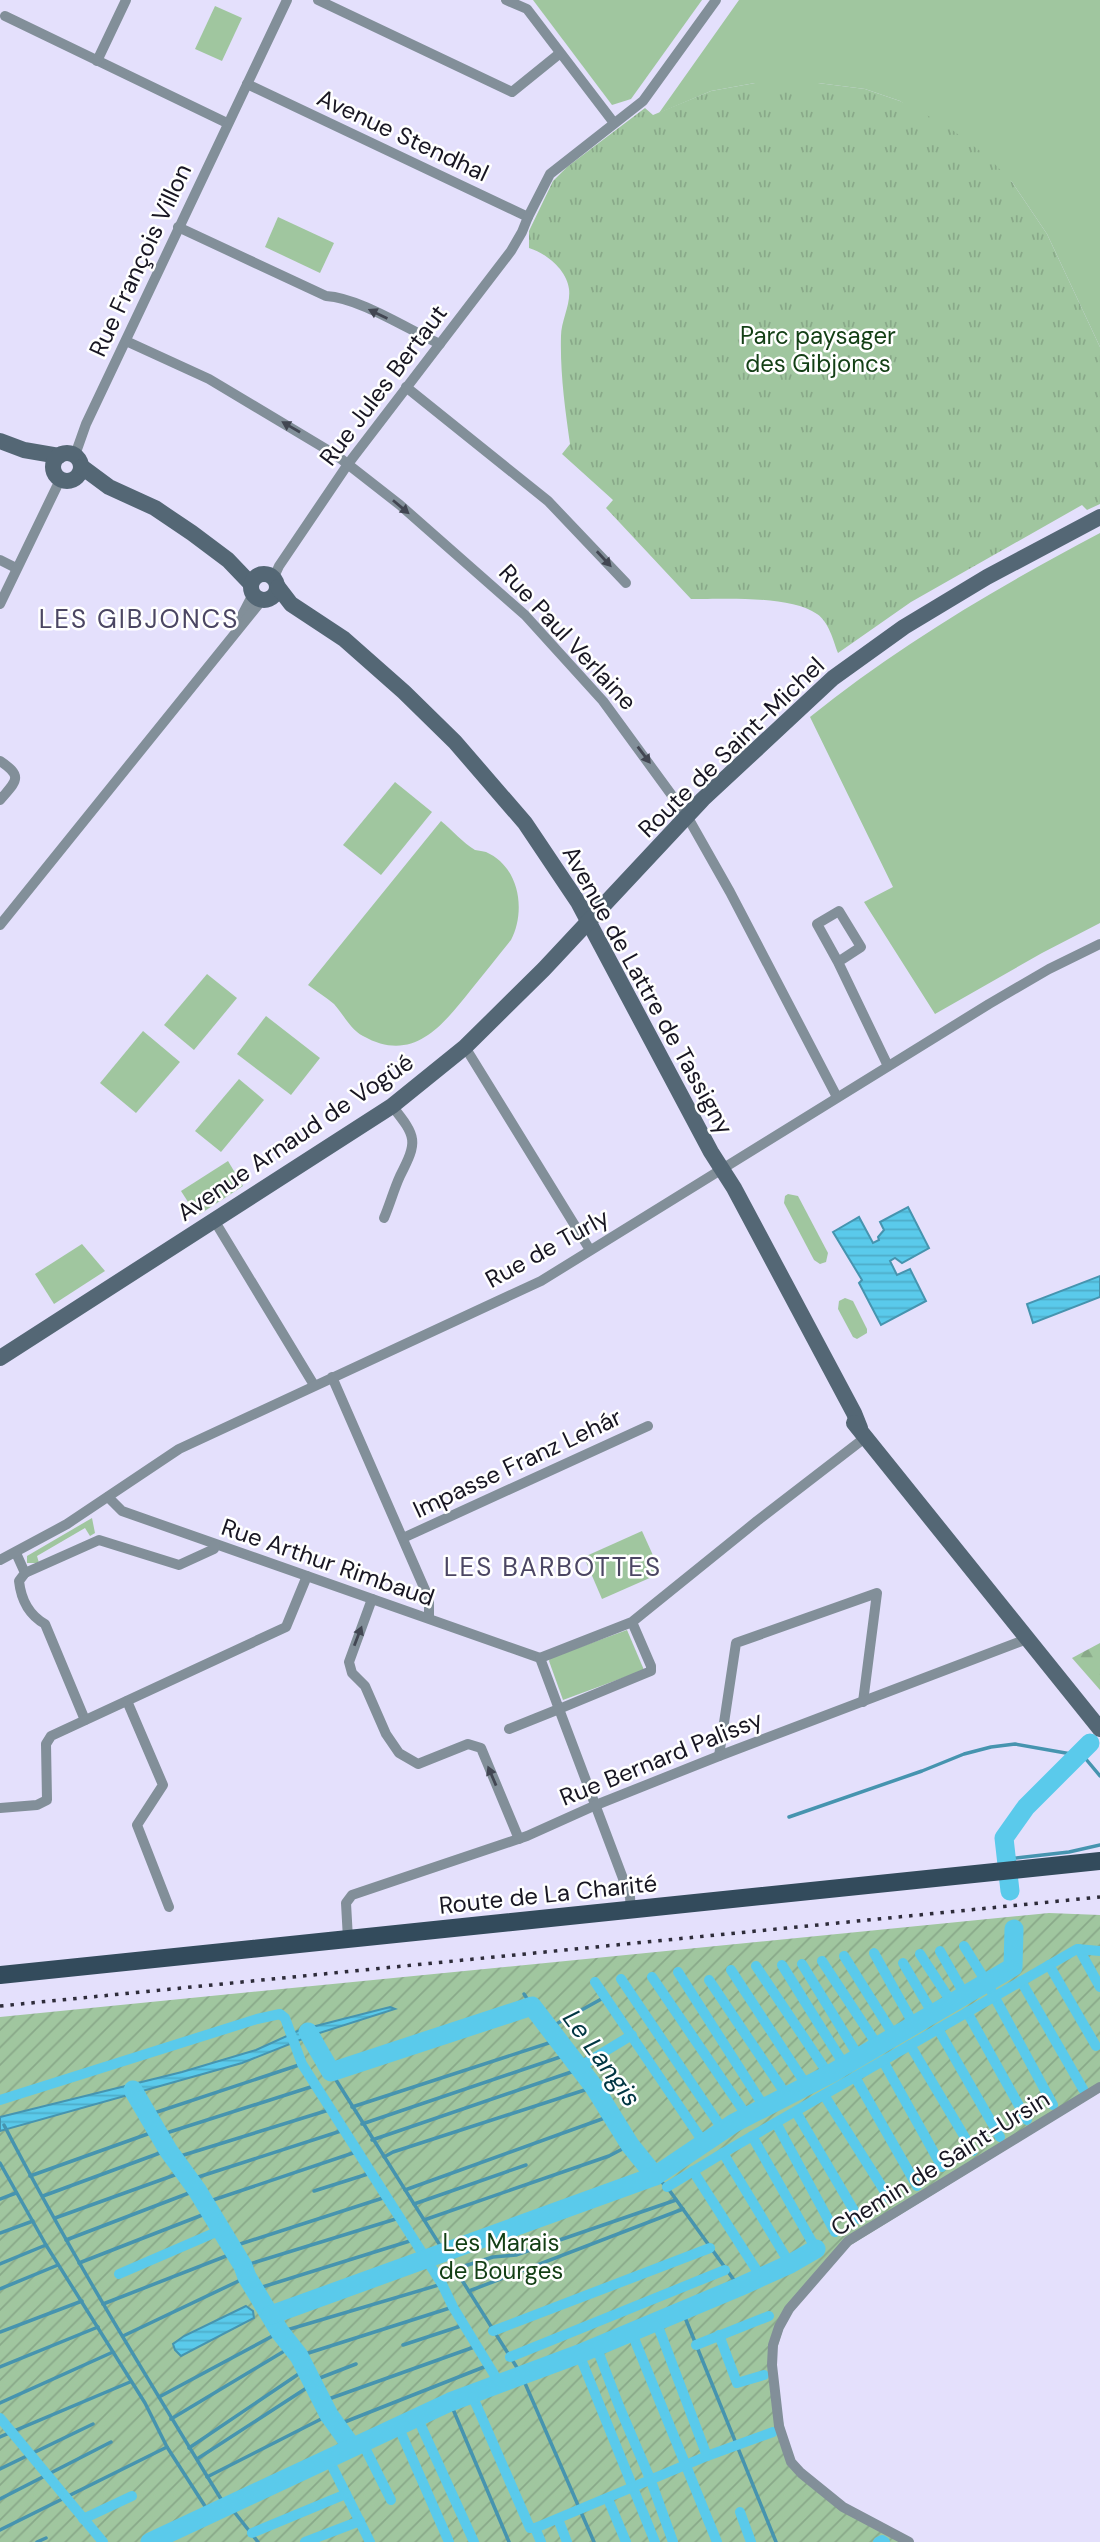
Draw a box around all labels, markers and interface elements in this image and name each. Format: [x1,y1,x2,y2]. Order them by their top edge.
street label: Avenue Stendhal [312,82,494,188]
street label: Rue François Villon [82,159,198,361]
street label: Rue Jules Bertaut [312,298,454,472]
one-way arrow [368,308,388,320]
park label: Parc paysager des Gibjoncs [740,320,896,379]
one-way arrow [281,421,301,433]
one-way arrow [392,499,410,515]
one-way arrow [596,550,612,568]
street label: Rue Paul Verlaine [492,557,644,717]
district label: LES GIBJONCS [39,602,239,636]
street label: Route de Saint-Michel [631,650,831,844]
one-way arrow [637,746,651,764]
street label: Avenue de Lattre de Tassigny [556,840,740,1140]
street label: Avenue Arnaud de Vogüé [171,1046,419,1228]
street label: Rue de Turly [480,1201,614,1295]
street label: Impasse Franz Lehár [408,1401,626,1525]
street label: Rue Arthur Rimbaud [217,1511,439,1613]
district label: LES BARBOTTES [444,1550,662,1584]
one-way arrow [353,1626,364,1647]
street label: Rue Bernard Palissy [555,1703,767,1813]
one-way arrow [487,1765,498,1786]
street label: Route de La Charité [437,1867,659,1921]
water label: Le Langis [555,2003,649,2113]
street label: Chemin de Saint-Ursin [825,2083,1055,2243]
park label: Les Marais de Bourges [439,2227,563,2286]

